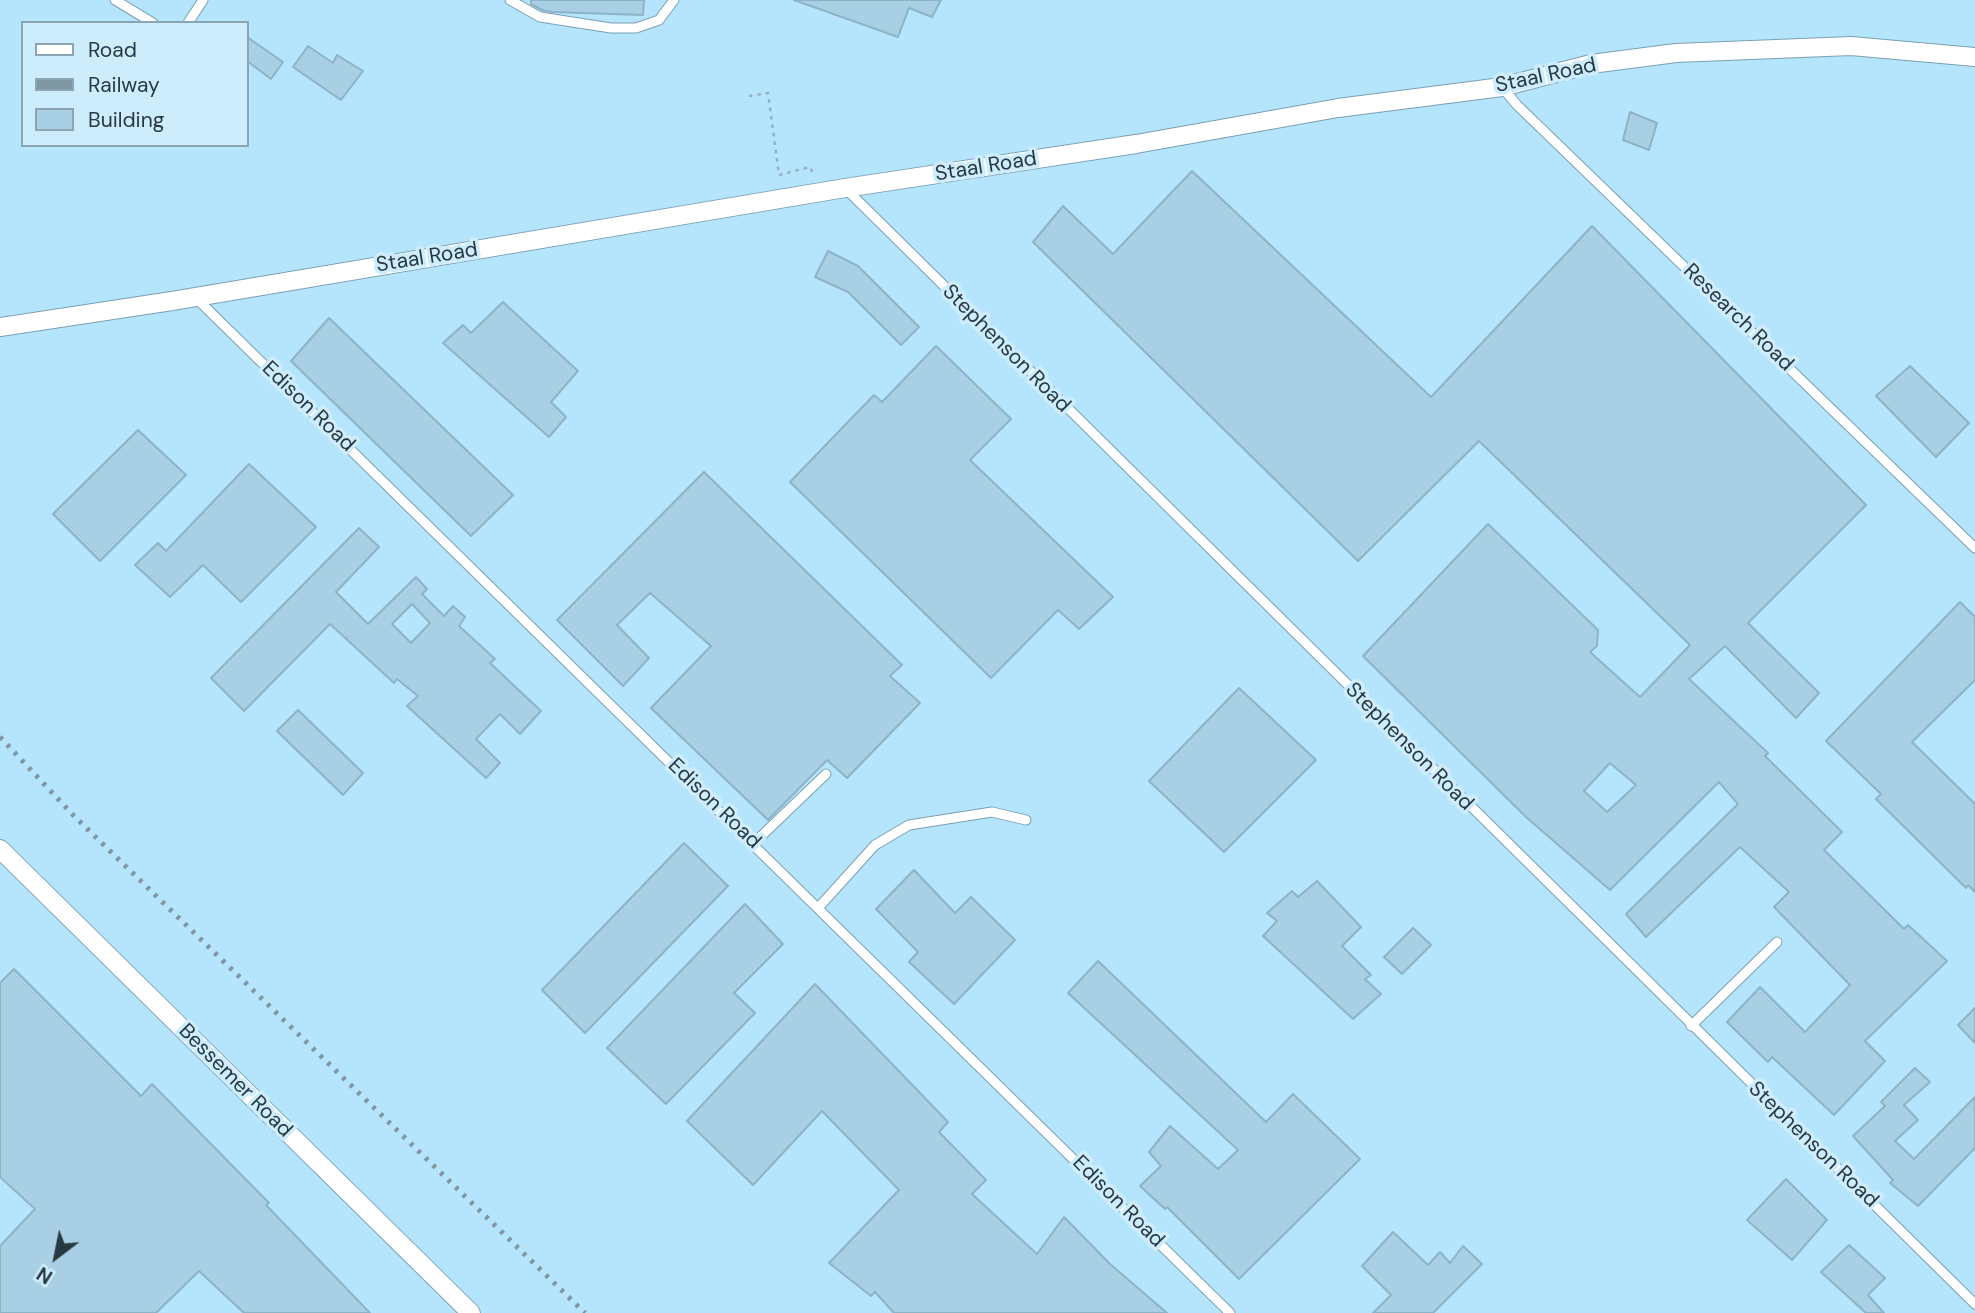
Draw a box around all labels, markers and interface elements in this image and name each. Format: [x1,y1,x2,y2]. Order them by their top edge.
legend [21,21,248,147]
text: Road [88,36,137,64]
street label: Staal Road [1493,53,1599,99]
text: Railway [88,71,160,99]
text: Building [88,106,164,134]
street label: Staal Road [933,147,1039,187]
street label: Staal Road [374,238,480,278]
street label: Research Road [1678,259,1798,377]
street label: Stephenson Road [937,280,1075,418]
street label: Edison Road [256,356,360,458]
street label: Stephenson Road [1340,678,1478,816]
street label: Edison Road [662,753,766,855]
street label: Bessemer Road [173,1019,297,1143]
street label: Stephenson Road [1743,1077,1883,1213]
street label: Edison Road [1067,1151,1169,1253]
north arrow [21,1222,91,1292]
text: N [32,1261,57,1290]

